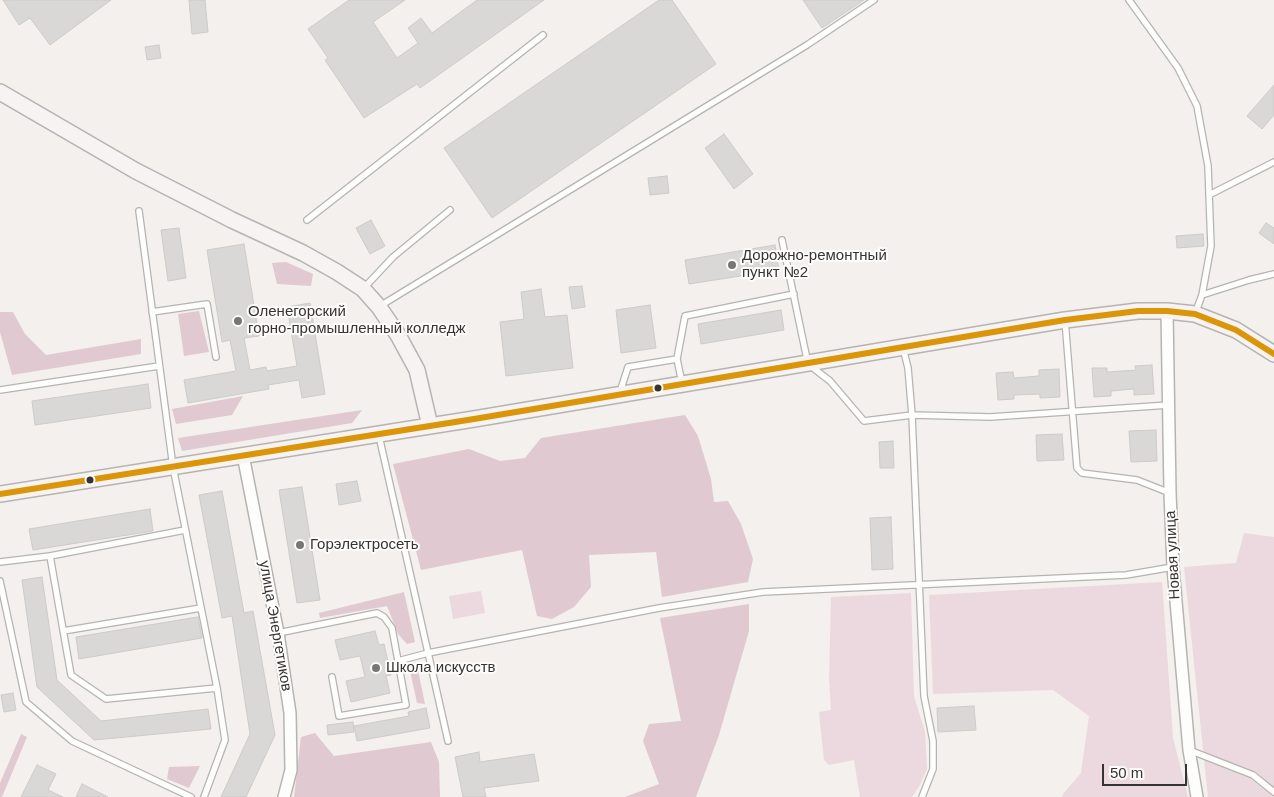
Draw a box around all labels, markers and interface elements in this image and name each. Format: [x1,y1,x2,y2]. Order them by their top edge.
place label: Дорожно-ремонтный пункт №2 [742,247,887,282]
marker: Дорожно-ремонтный пункт №2 [726,259,738,271]
place label: Оленегорский горно-промышленный колледж [248,303,465,338]
marker: Оленегорский горно-промышленный колледж [232,315,244,327]
unlabelled marker [653,383,663,393]
unlabelled marker [85,475,95,485]
street label: Новая улица [1162,510,1184,600]
place label: Горэлектросеть [310,536,419,554]
marker: Горэлектросеть [294,539,306,551]
street label: улица Энергетиков [255,559,295,693]
place label: Школа искусств [386,659,496,677]
marker: Школа искусств [370,662,382,674]
scale bar [1104,754,1189,786]
text: 50 m [1110,764,1143,781]

